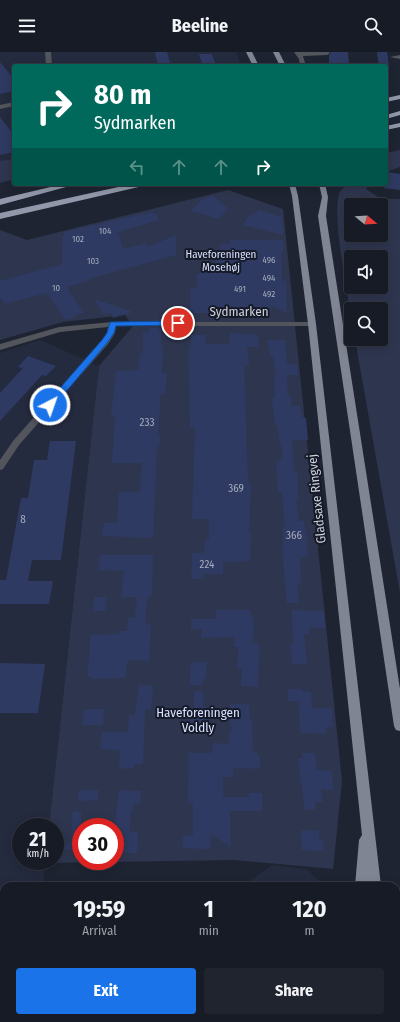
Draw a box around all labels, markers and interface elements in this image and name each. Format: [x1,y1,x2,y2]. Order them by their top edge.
icon: menu [16,15,38,37]
text: Beeline [172,15,228,37]
icon: search [362,15,384,37]
text: 80 m [94,78,151,111]
icon: right [28,80,80,132]
text: Sydmarken [94,112,176,134]
icon: left [126,156,148,178]
icon: ahead [168,156,190,178]
icon: ahead [210,156,232,178]
icon: right [252,156,274,178]
north arrow [344,198,388,242]
map controls [344,198,388,346]
house number: 104 [99,226,112,236]
house number: 102 [72,234,84,244]
park label: Haveforeningen Mosehøj [186,248,256,274]
button: sound [344,250,388,294]
house number: 496 [262,255,276,265]
house number: 103 [87,256,99,266]
house number: 494 [263,273,276,283]
house number: 10 [52,283,60,293]
house number: 491 [234,284,246,294]
house number: 492 [263,289,275,299]
button: search [344,302,388,346]
street label: Sydmarken [209,304,269,319]
pin [161,306,195,340]
icon: arrive [167,312,189,334]
position arrow [29,384,71,426]
house number: 233 [140,416,154,429]
street label: Gladsaxe Ringvej [304,454,329,544]
house number: 369 [228,482,244,495]
house number: 8 [20,513,26,526]
house number: 366 [286,529,302,542]
house number: 224 [200,558,215,571]
park label: Haveforeningen Voldly [156,705,240,735]
speed limit sign: 30 [72,818,124,870]
text: 21 [29,827,47,851]
text: km/h [27,848,49,860]
text: 19:59 [73,895,125,923]
text: 1 [204,895,214,923]
text: 120 [292,895,327,923]
text: Arrival [82,923,117,938]
text: min [199,923,219,938]
text: m [304,923,314,938]
button: Exit [16,968,196,1014]
button: Share [204,968,384,1014]

